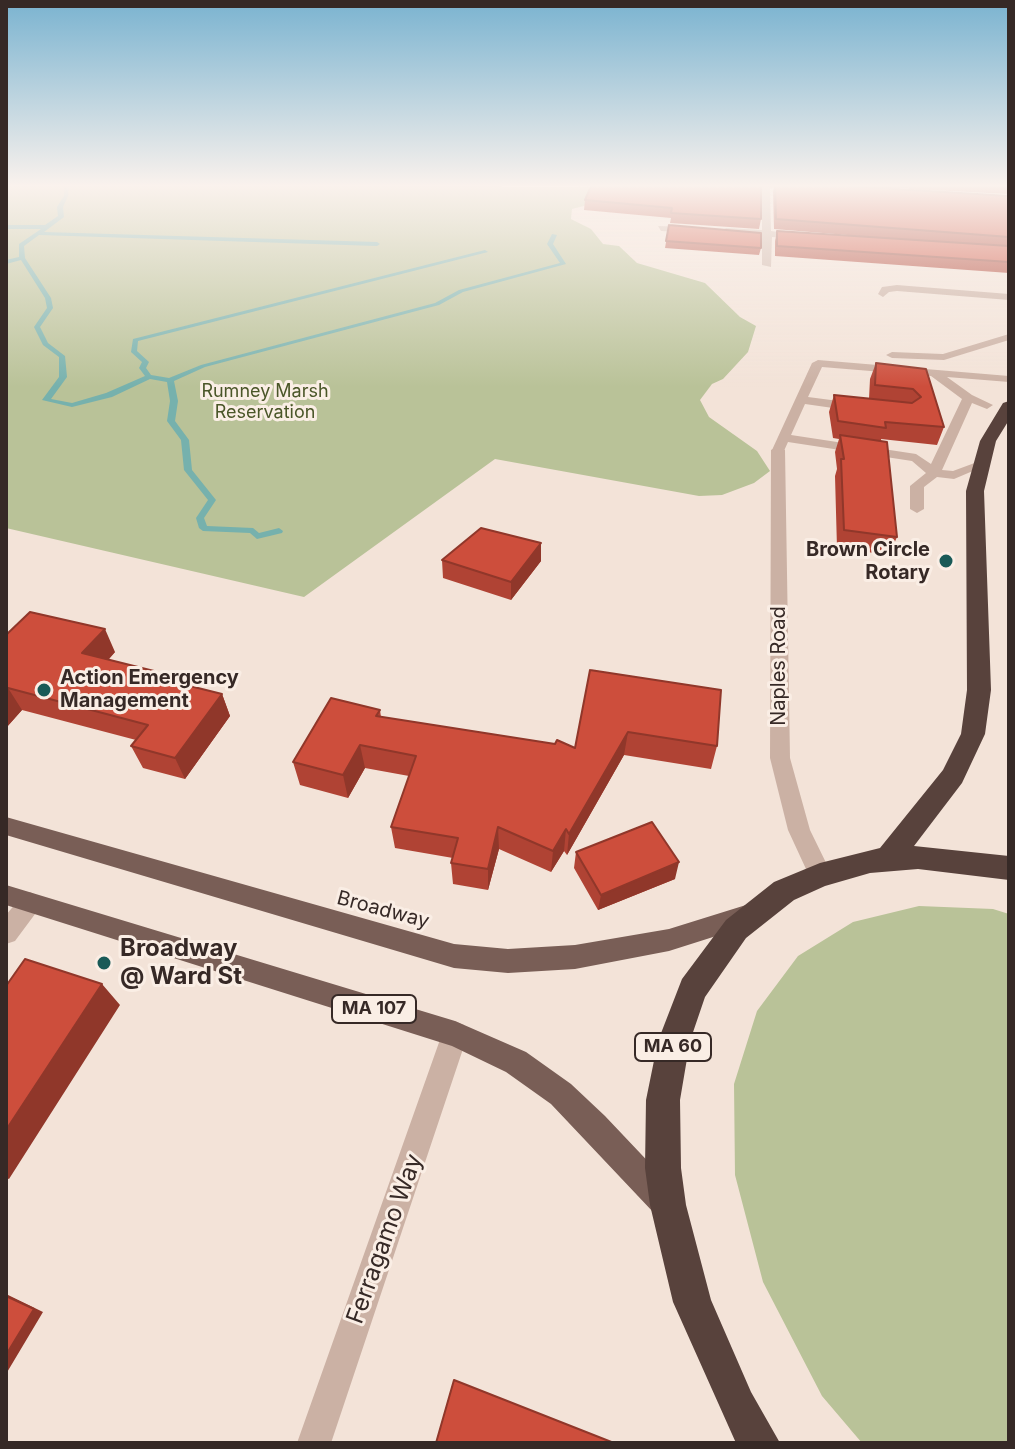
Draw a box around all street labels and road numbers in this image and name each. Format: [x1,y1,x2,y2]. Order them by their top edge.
street label: Naples Road [767,606,791,726]
street label: Broadway [334,886,432,934]
road number: MA 107 [332,995,416,1023]
road number: MA 60 [635,1033,711,1061]
street label: Ferragamo Way [341,1150,429,1328]

